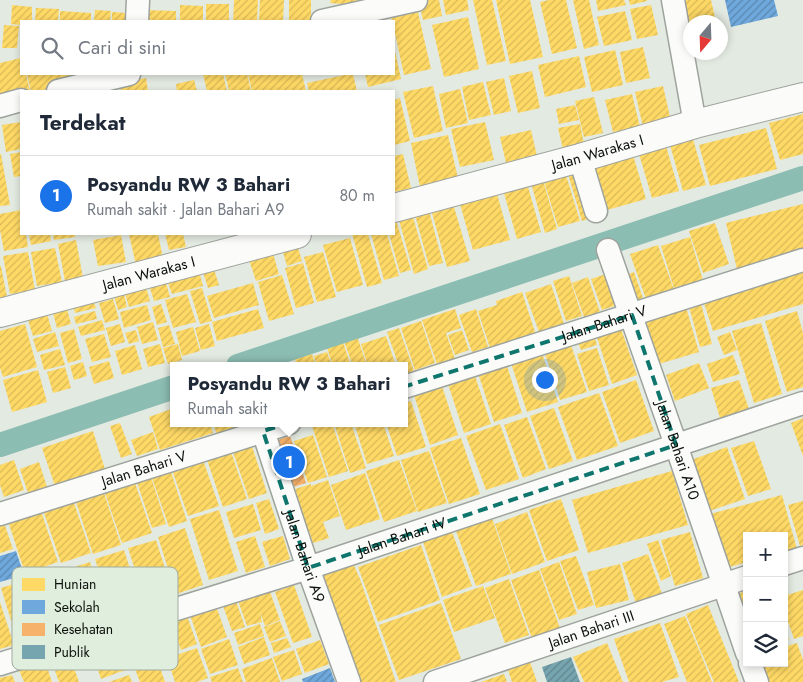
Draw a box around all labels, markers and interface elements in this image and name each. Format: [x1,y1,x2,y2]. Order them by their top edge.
north arrow [683,15,728,60]
search box [20,20,395,75]
icon: search [38,34,66,62]
text: Cari di sini [78,34,166,61]
text: Terdekat [40,108,125,138]
street label: Jalan Warakas I [547,129,646,177]
text: Posyandu RW 3 Bahari [87,171,290,198]
text: 1 [52,184,60,207]
text: 80 m [339,184,375,207]
text: Rumah sakit · Jalan Bahari A9 [87,198,284,221]
street label: Jalan Warakas I [98,251,198,297]
street label: Jalan Bahari V [557,299,650,348]
popup [170,362,408,427]
your location [532,367,558,393]
text: Posyandu RW 3 Bahari [187,370,391,397]
street label: Jalan Bahari A10 [650,396,705,503]
text: Rumah sakit [187,397,267,420]
pin: 1 [273,443,305,481]
street label: Jalan Bahari V [97,445,189,493]
street label: Jalan Bahari A9 [278,505,331,606]
street label: Jalan Bahari IV [353,512,449,562]
map controls [743,532,788,667]
button: + [743,532,788,577]
legend [12,567,178,670]
text: Hunian [54,574,96,594]
button: − [743,577,788,622]
text: Sekolah [54,597,100,617]
street label: Jalan Bahari III [544,605,637,655]
text: Kesehatan [54,619,113,639]
button: layers [743,622,788,667]
text: Publik [54,642,91,662]

